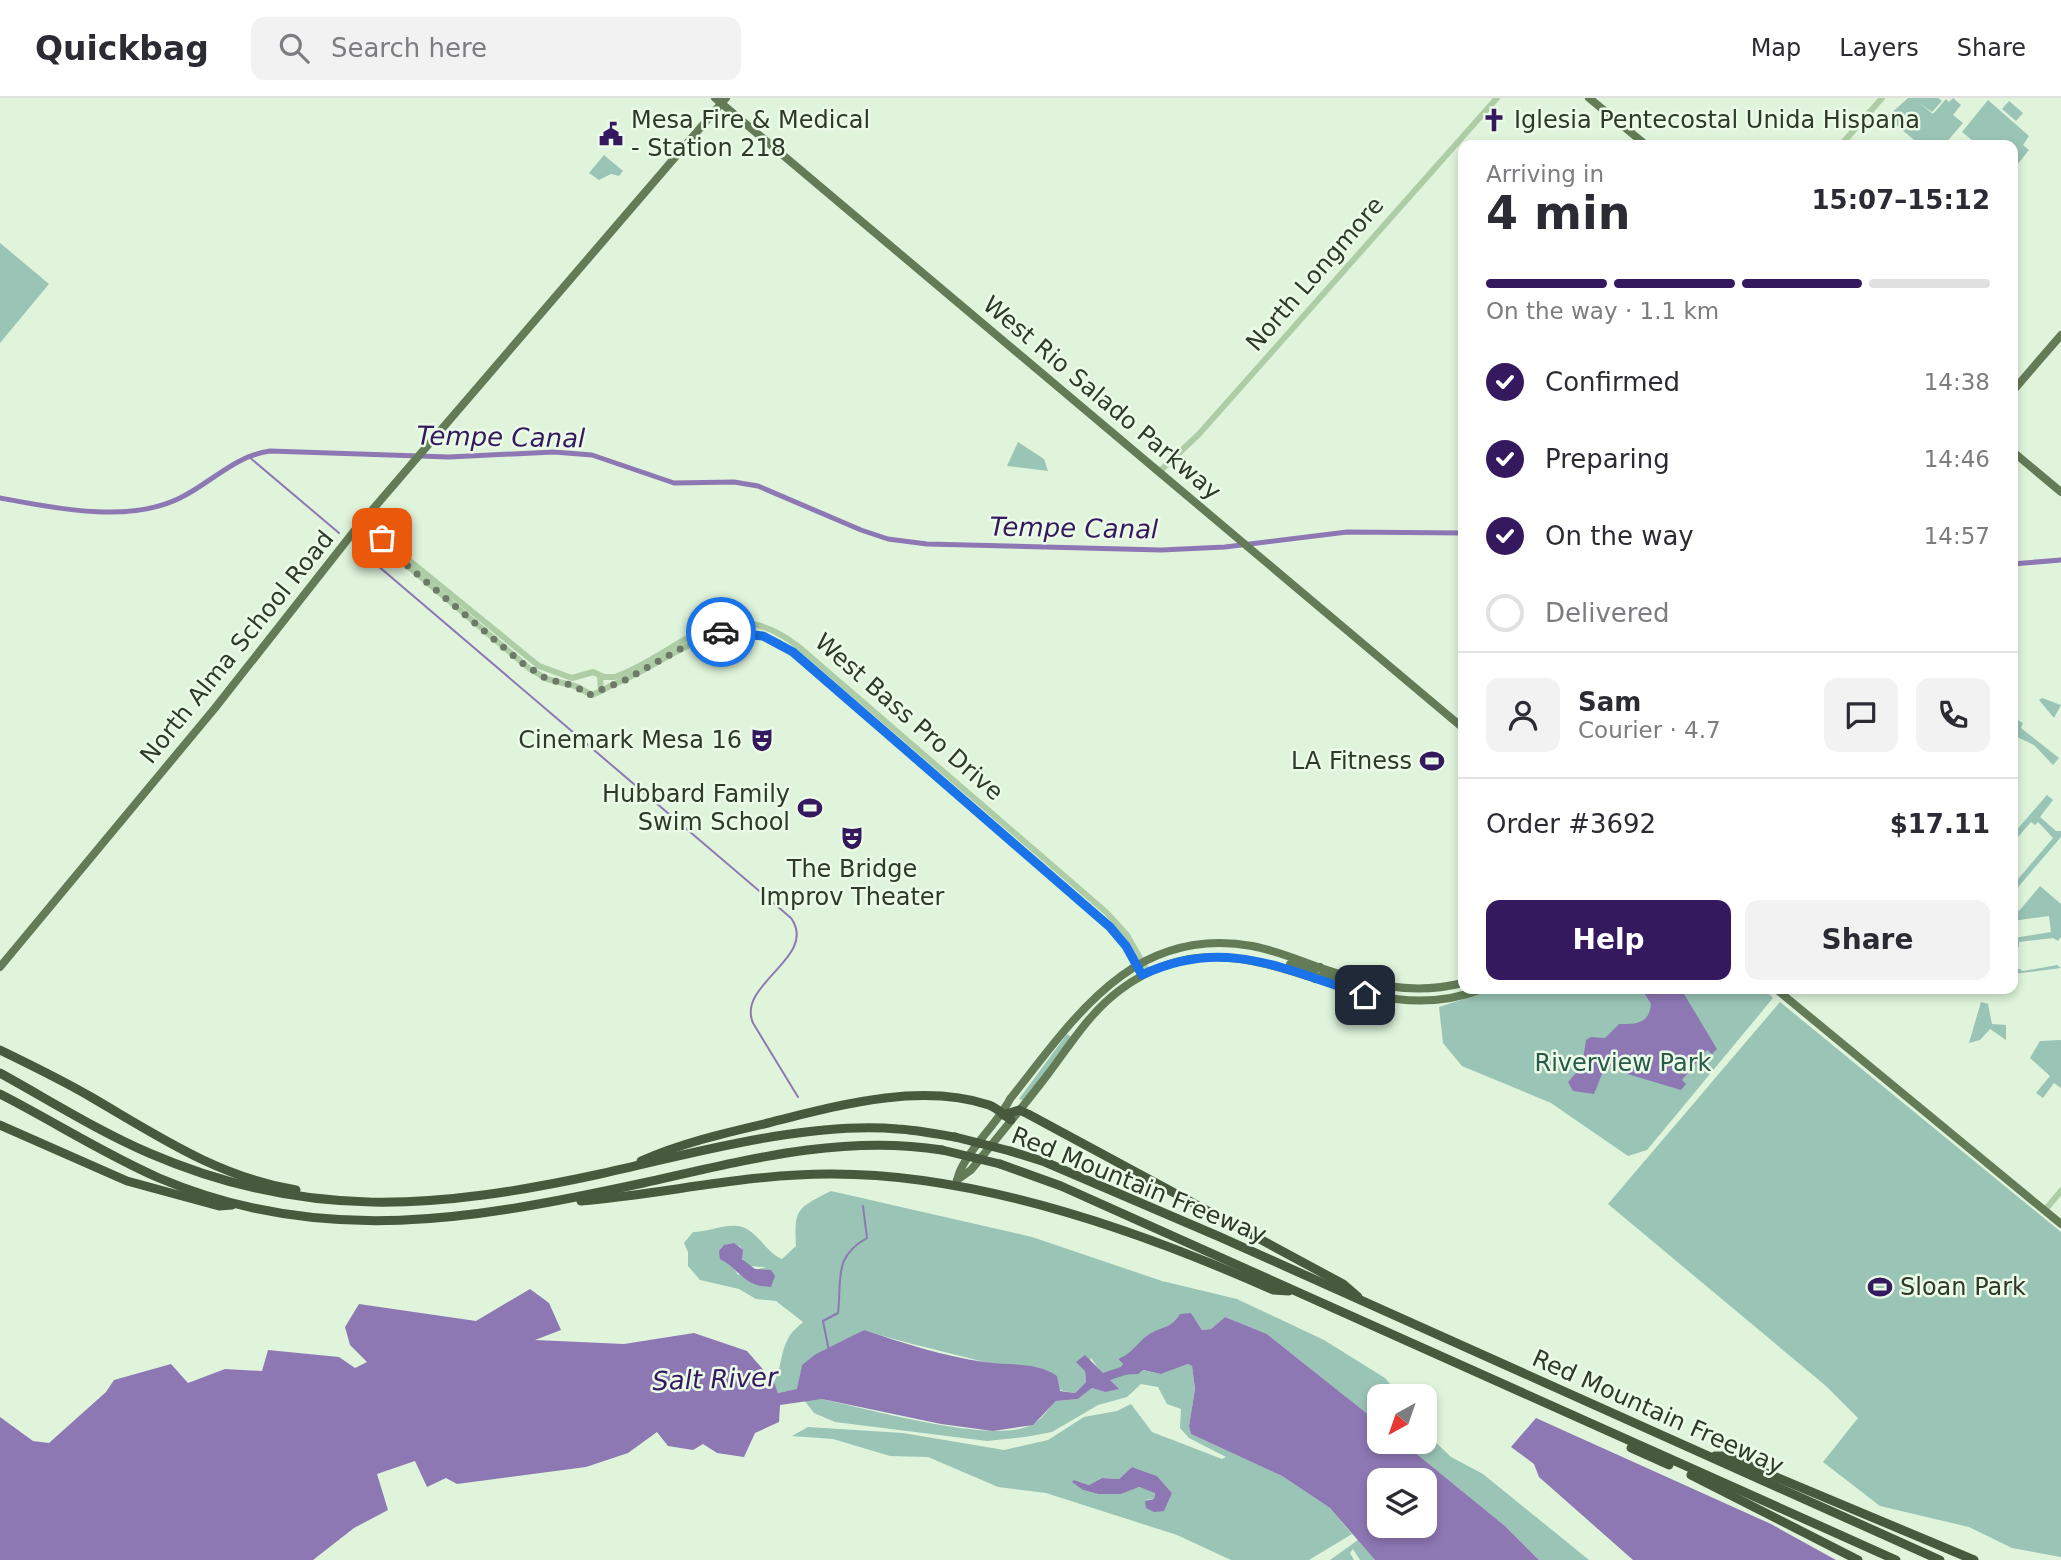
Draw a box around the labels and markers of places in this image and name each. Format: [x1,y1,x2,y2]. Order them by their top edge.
place label: Mesa Fire & Medical - Station 218 [631,106,870,162]
church icon: Iglesia Pentecostal Unida Hispana [1480,106,1508,134]
place label: Iglesia Pentecostal Unida Hispana [1514,106,1920,134]
public building icon: Mesa Fire & Medical - Station 218 [597,120,625,148]
pin [352,508,412,568]
place label: Cinemark Mesa 16 [518,726,742,754]
theatre icon: Cinemark Mesa 16 [748,726,776,754]
place label: LA Fitness [1291,747,1412,775]
sports icon: LA Fitness [1418,747,1446,775]
place label: Hubbard Family Swim School [602,780,790,836]
sports icon: Hubbard Family Swim School [796,794,824,822]
theatre icon: The Bridge Improv Theater [838,824,866,852]
place label: The Bridge Improv Theater [760,855,945,911]
pin [1335,965,1395,1025]
sports icon: Sloan Park [1866,1273,1894,1301]
place label: Sloan Park [1900,1273,2026,1301]

